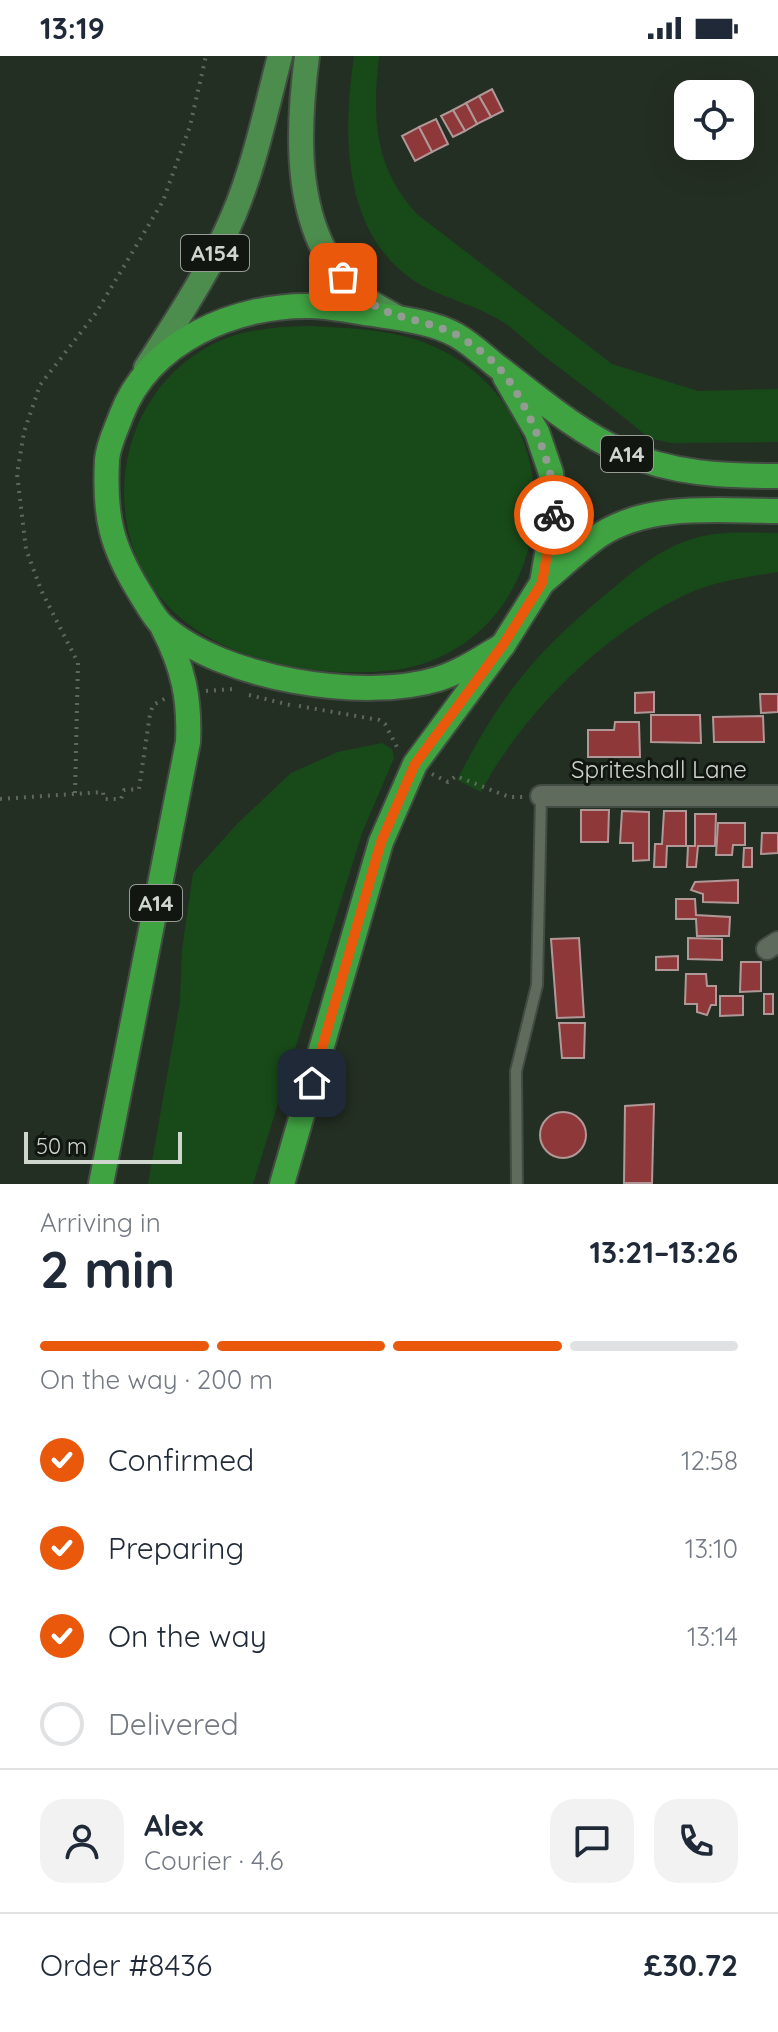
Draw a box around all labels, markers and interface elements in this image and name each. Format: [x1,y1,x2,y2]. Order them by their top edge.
text: 13:19 [40,9,105,47]
map controls [674,80,754,160]
button: locate [674,80,754,160]
road number: A154 [181,235,249,271]
pin [309,243,377,311]
icon: bag [321,255,365,299]
road number: A14 [601,436,653,472]
courier [514,475,594,555]
icon: bike [532,493,576,537]
street label: Spriteshall Lane [571,754,747,784]
road number: A14 [130,885,182,921]
pin [278,1049,346,1117]
icon: home [290,1061,334,1105]
scale bar [24,1128,182,1164]
text: 50 m [36,1132,87,1160]
text: Arriving in [40,1206,161,1239]
text: 13:21–13:26 [589,1233,738,1271]
text: 2 min [40,1236,175,1301]
text: On the way · 200 m [40,1363,273,1396]
icon: check [40,1438,84,1482]
text: Confirmed [108,1441,254,1479]
text: 12:58 [681,1444,738,1477]
icon: check [40,1526,84,1570]
text: Preparing [108,1529,244,1567]
text: 13:10 [685,1532,738,1565]
icon: check [40,1614,84,1658]
text: On the way [108,1617,267,1655]
text: 13:14 [687,1620,738,1653]
text: Delivered [108,1705,239,1743]
button: person [40,1799,124,1883]
button: chat [550,1799,634,1883]
button: phone [654,1799,738,1883]
text: Alex [144,1806,203,1844]
text: Courier · 4.6 [144,1844,283,1877]
text: Order #8436 [40,1946,212,1984]
text: £30.72 [644,1946,738,1984]

